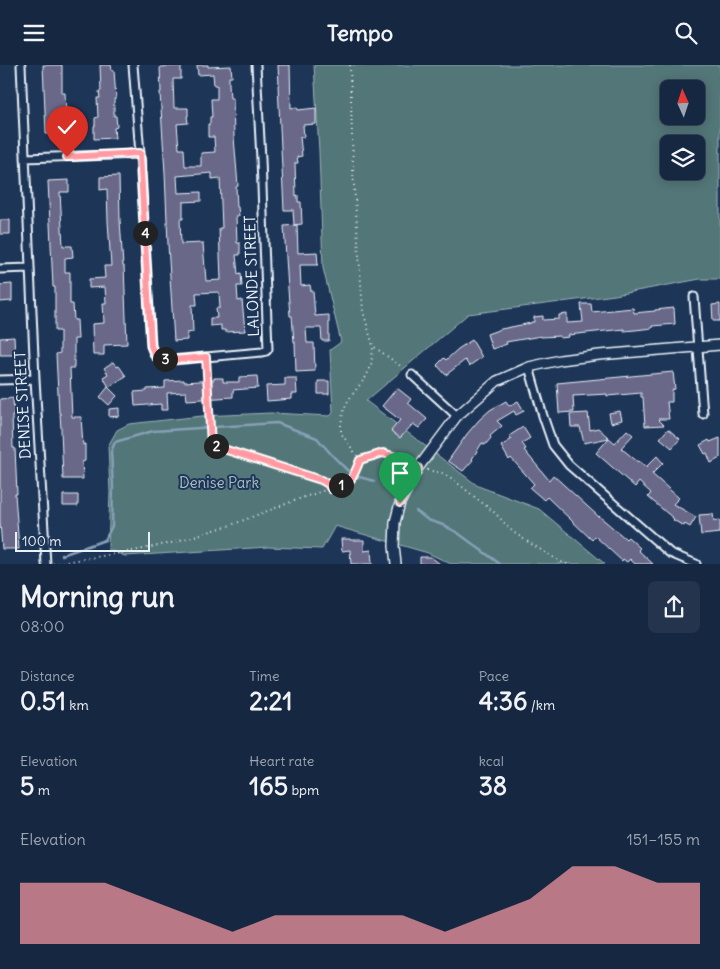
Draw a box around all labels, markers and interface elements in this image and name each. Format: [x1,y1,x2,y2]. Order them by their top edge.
icon: menu [20,19,48,47]
text: Tempo [327,19,393,47]
icon: search [672,19,700,47]
north arrow [660,80,705,125]
map controls [660,80,705,180]
pin [46,106,88,157]
icon: check [53,113,81,141]
button: layers [660,135,705,180]
street label: LALONDE STREET [240,215,263,337]
pin: 4 [132,221,158,245]
text: 4 [141,224,150,242]
pin: 3 [152,347,178,371]
street label: DENISE STREET [10,350,35,460]
text: 3 [162,350,169,368]
pin: 2 [204,433,228,459]
text: 2 [213,437,220,455]
pin [379,452,421,503]
icon: arrive [386,459,414,487]
park label: Denise Park [179,473,259,492]
pin: 1 [328,473,354,497]
text: 1 [339,476,344,494]
scale bar [15,529,150,552]
text: 100 m [22,532,62,550]
text: Morning run [20,579,175,615]
button: share [648,581,700,633]
text: 08:00 [20,616,64,636]
text: Distance [20,667,75,685]
text: Time [249,667,280,685]
text: Pace [479,667,509,685]
text: 0.51 [20,685,66,717]
text: 2:21 [249,685,292,717]
text: 4:36 [479,685,527,717]
text: km [66,696,89,714]
text: /km [527,696,555,714]
text: Elevation [20,752,77,770]
text: Heart rate [249,752,314,770]
text: kcal [479,752,504,770]
text: 5 [20,770,34,802]
text: 165 [249,770,288,802]
text: 38 [479,770,507,802]
text: m [34,781,50,799]
text: bpm [288,781,319,799]
text: Elevation [20,829,86,849]
text: 151–155 m [626,829,700,849]

